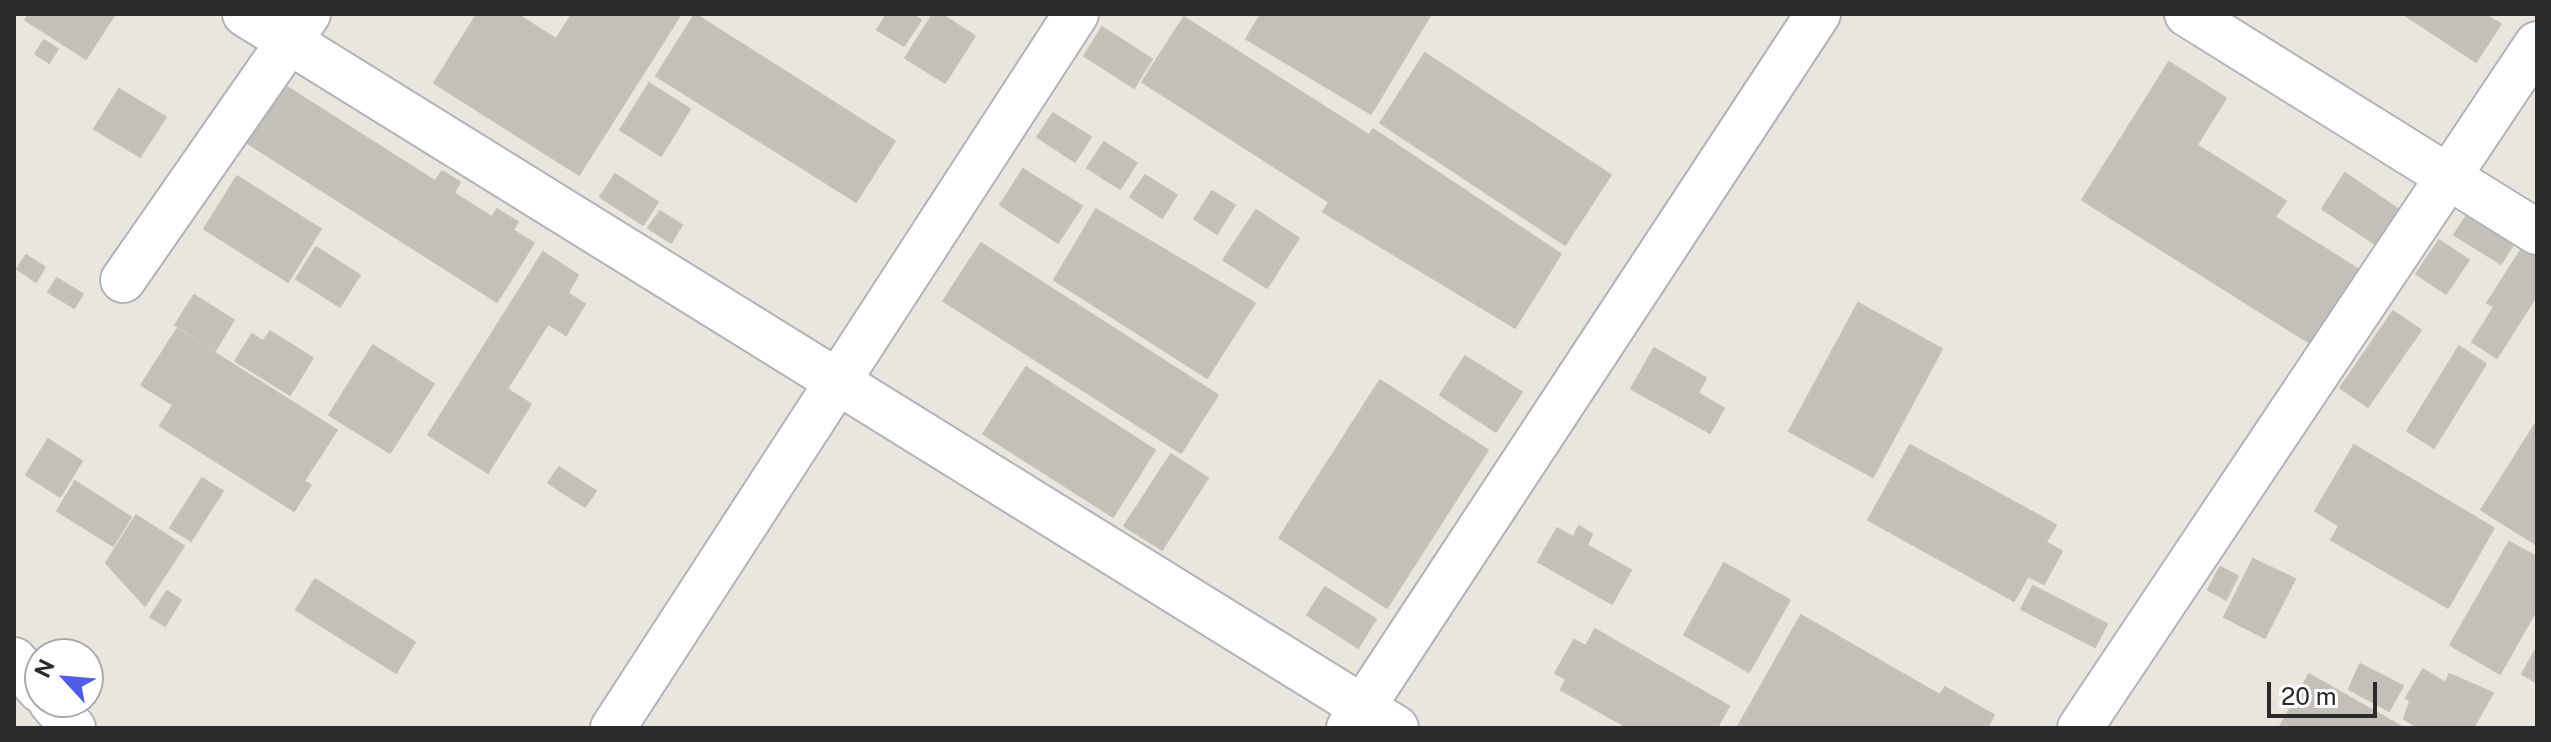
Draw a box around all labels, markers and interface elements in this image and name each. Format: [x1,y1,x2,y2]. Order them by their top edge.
north arrow [24,638,104,718]
text: N [29,655,60,682]
scale bar [2271,666,2381,716]
text: 20 m [2281,682,2337,710]

